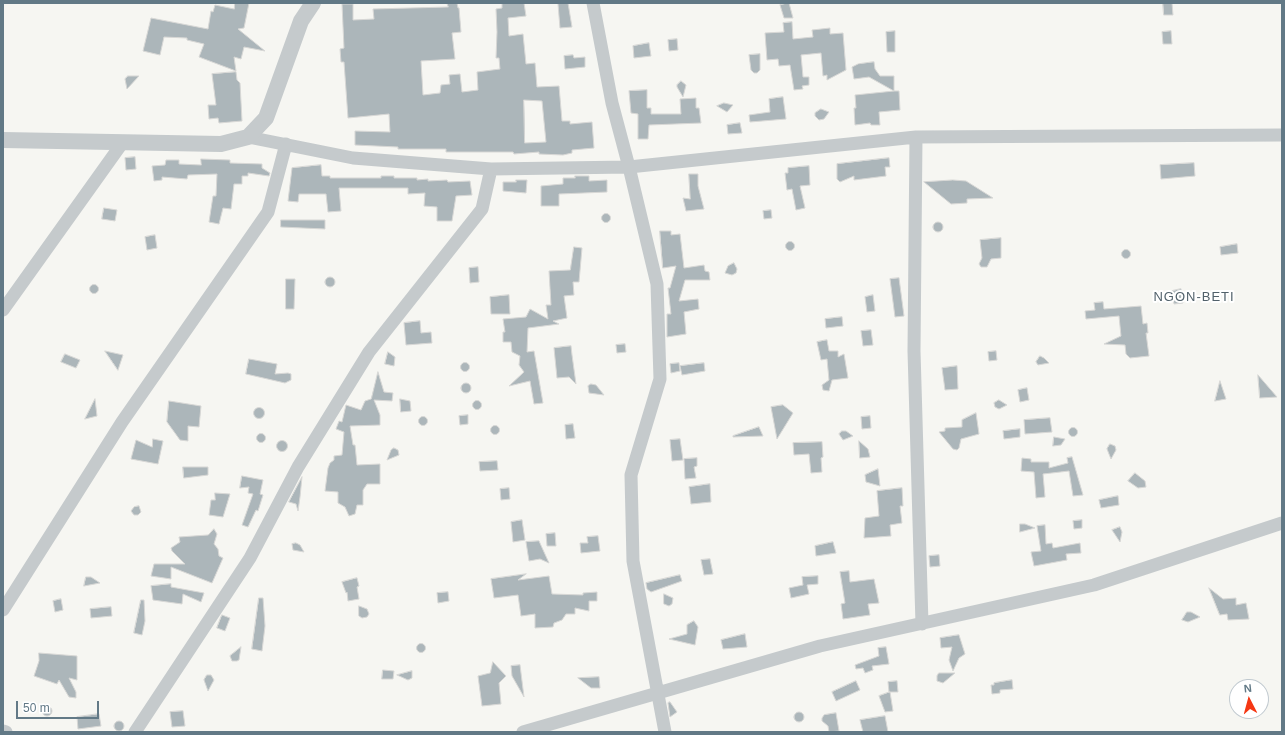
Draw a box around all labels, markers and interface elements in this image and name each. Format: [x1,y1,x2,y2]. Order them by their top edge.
district label: NGON-BETI [1153,289,1235,305]
north arrow [1229,679,1269,719]
text: N [1243,682,1252,694]
scale bar [18,693,101,719]
text: 50 m [23,701,50,715]

